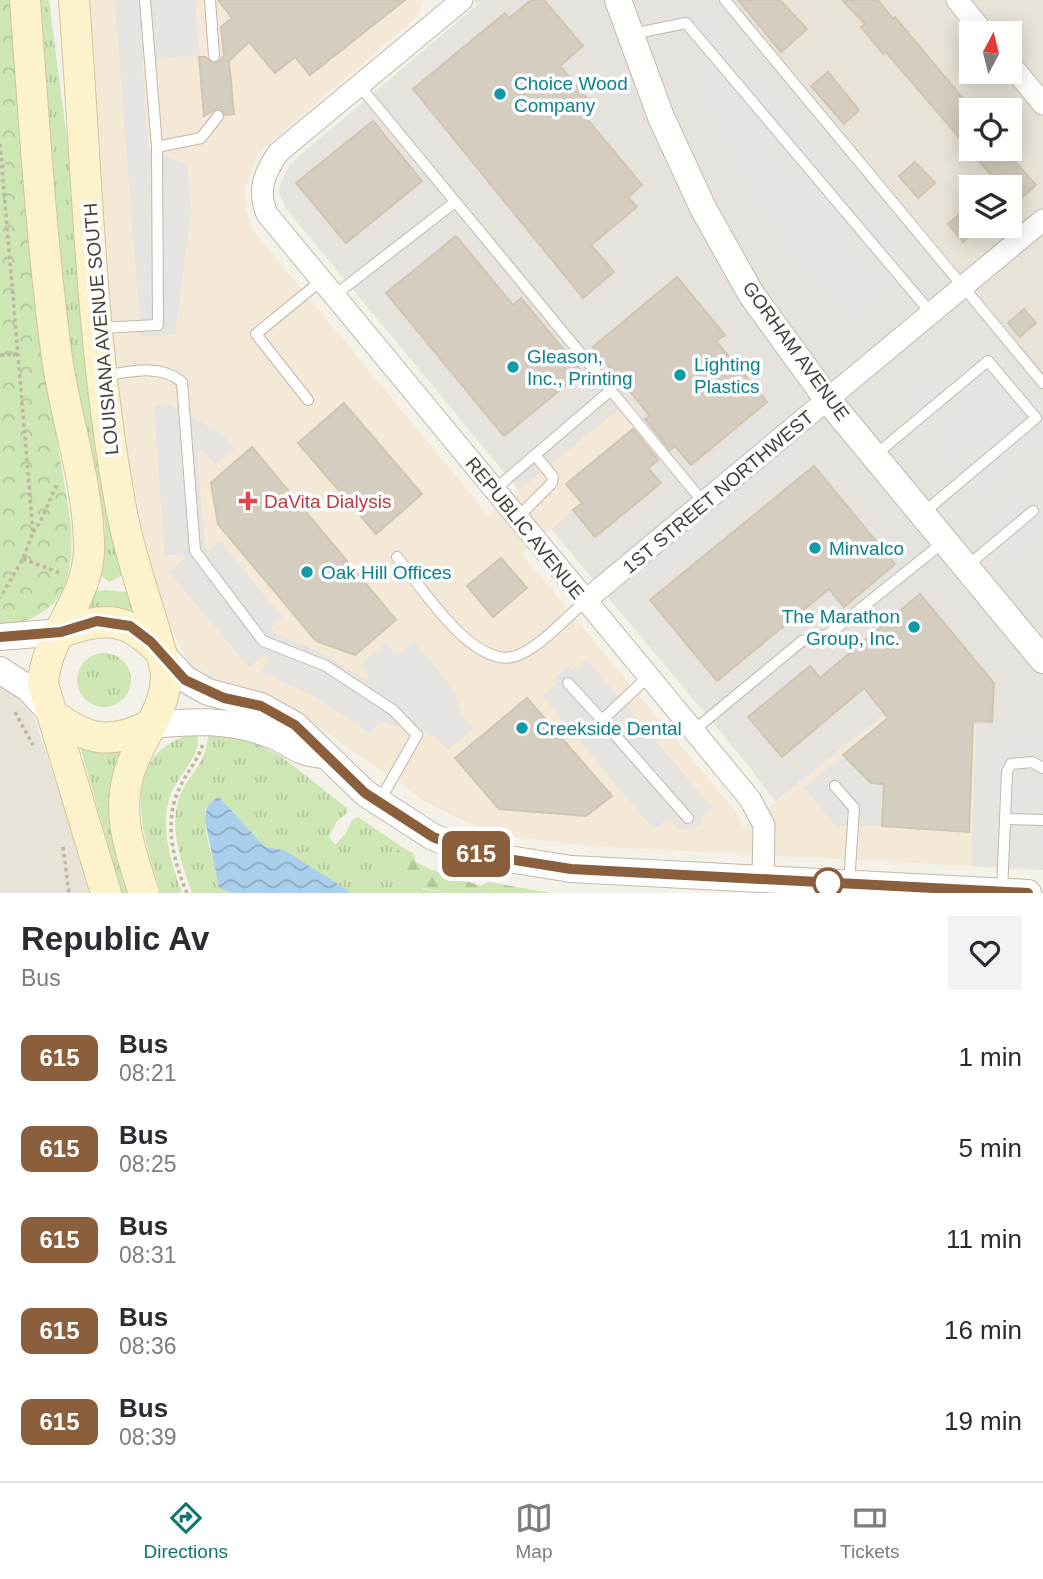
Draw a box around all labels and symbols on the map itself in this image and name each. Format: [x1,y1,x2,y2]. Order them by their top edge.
north arrow [959,21,1022,84]
place label: Choice Wood Company [514,73,628,116]
marker: Choice Wood Company [492,86,508,102]
street label: LOUISIANA AVENUE SOUTH [80,202,122,456]
street label: GORHAM AVENUE [739,277,853,425]
place label: Gleason, Inc., Printing [527,346,633,389]
place label: Lighting Plastics [694,354,761,397]
marker: Gleason, Inc., Printing [505,359,521,375]
marker: Lighting Plastics [672,367,688,383]
street label: 1ST STREET NORTHWEST [619,406,818,578]
street label: REPUBLIC AVENUE [461,453,589,603]
marker: DaVita Dialysis [238,491,258,511]
place label: DaVita Dialysis [264,491,391,512]
place label: Minvalco [829,538,904,559]
marker: Minvalco [807,540,823,556]
place label: Oak Hill Offices [321,562,452,583]
marker: Oak Hill Offices [299,564,315,580]
place label: The Marathon Group, Inc. [782,606,900,649]
marker: The Marathon Group, Inc. [906,619,922,635]
place label: Creekside Dental [536,718,682,739]
marker: Creekside Dental [514,720,530,736]
line badge: 615 [436,831,516,877]
unlabelled marker [813,868,843,898]

